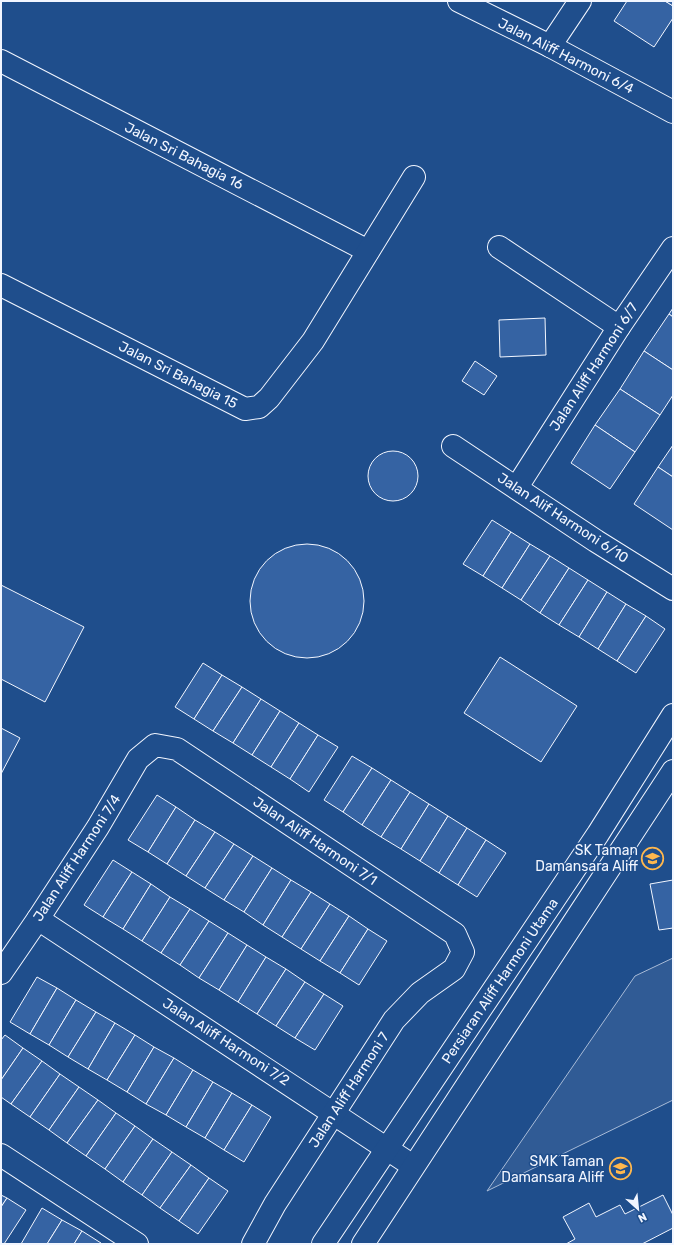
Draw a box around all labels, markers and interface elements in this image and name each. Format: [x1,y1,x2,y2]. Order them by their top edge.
street label: Jalan Aliff Harmoni 6/4 [495,14,637,98]
street label: Jalan Sri Bahagia 16 [122,119,246,193]
street label: Jalan Aliff Harmoni 6/7 [546,300,642,434]
street label: Jalan Sri Bahagia 15 [116,338,240,412]
street label: Jalan Alif Harmoni 6/10 [494,469,632,567]
street label: Jalan Aliff Harmoni 7/4 [30,791,125,925]
street label: Jalan Aliff Harmoni 7/1 [250,793,380,889]
place label: SK Taman Damansara Aliff [535,842,638,875]
school or university icon: SK Taman Damansara Aliff [640,845,666,871]
street label: Persiaran Aliff Harmoni Utama [438,895,562,1067]
street label: Jalan Aliff Harmoni 7/2 [159,995,293,1089]
street label: Jalan Aliff Harmoni 7 [305,1029,393,1151]
place label: SMK Taman Damansara Aliff [501,1153,604,1186]
school or university icon: SMK Taman Damansara Aliff [607,1156,633,1182]
north arrow [618,1189,658,1229]
text: N [636,1210,649,1225]

